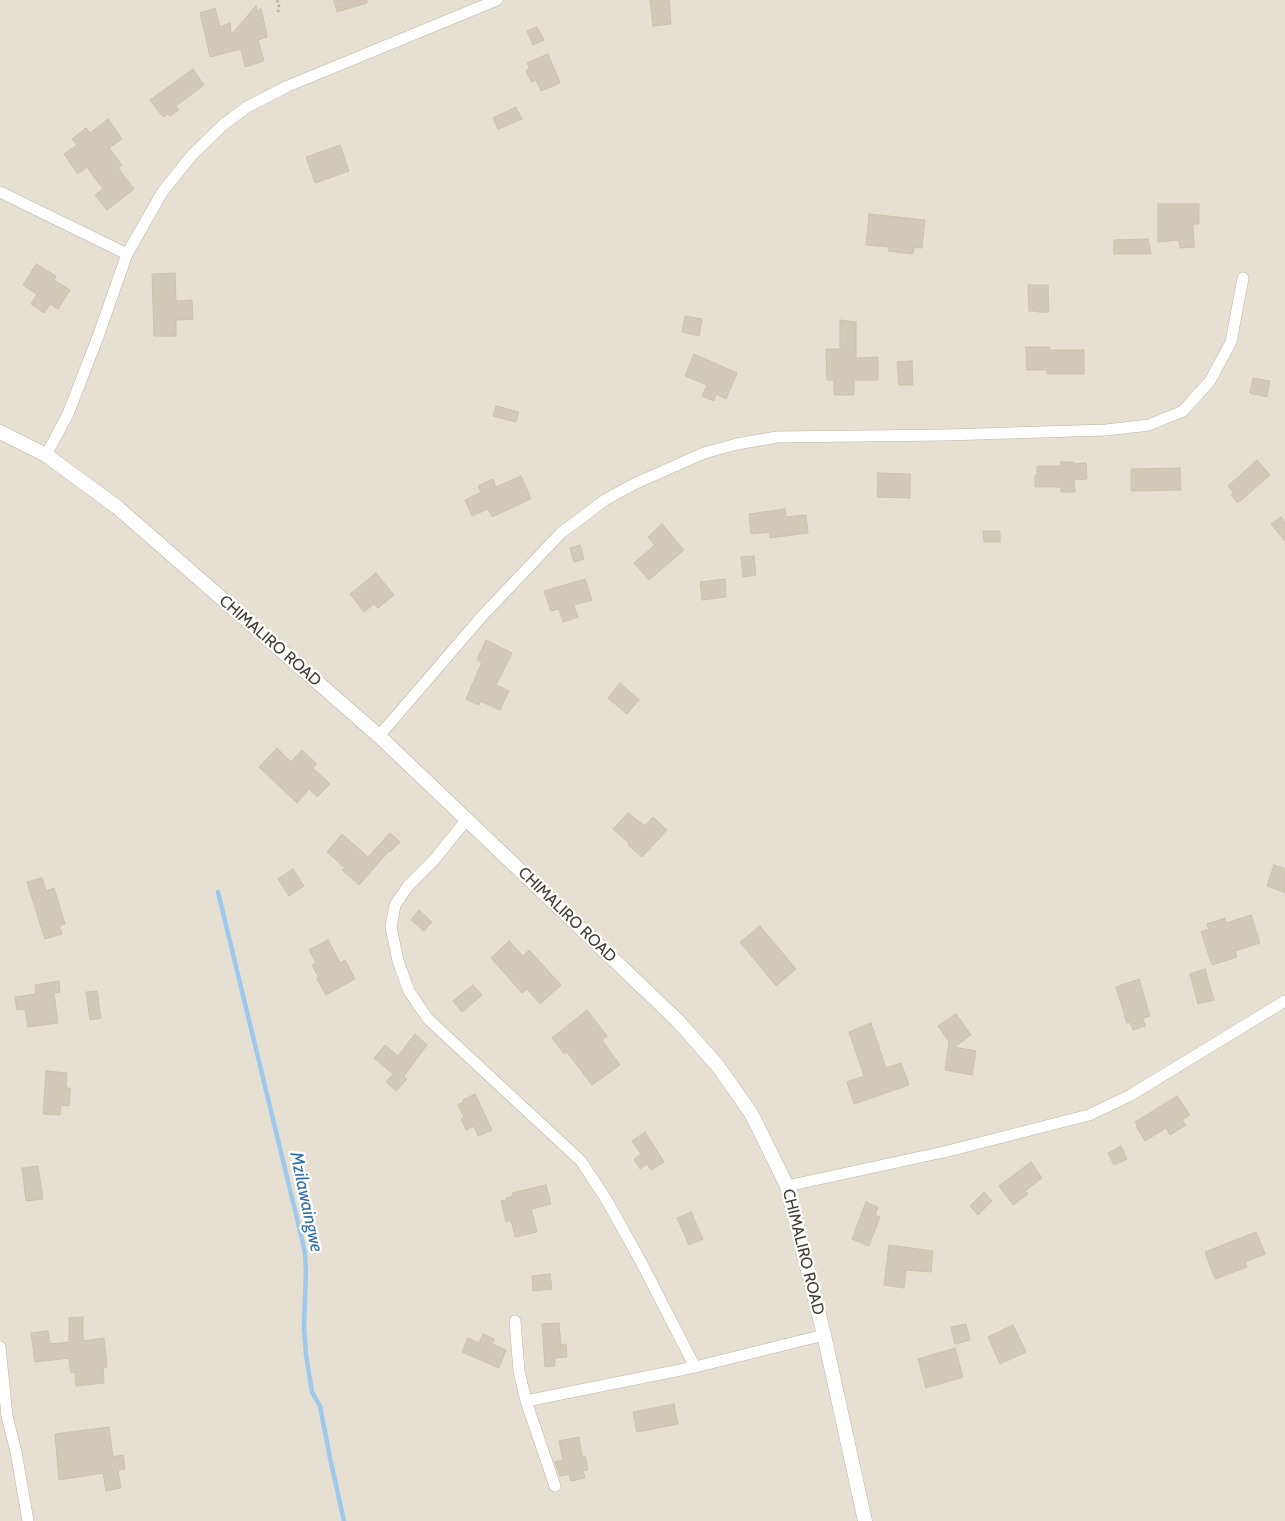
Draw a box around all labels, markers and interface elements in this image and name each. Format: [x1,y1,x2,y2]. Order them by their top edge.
street label: CHIMALIRO ROAD [215,591,325,691]
street label: CHIMALIRO ROAD [514,863,620,967]
water label: Mzilawaingwe [285,1150,327,1254]
street label: CHIMALIRO ROAD [778,1187,828,1317]

